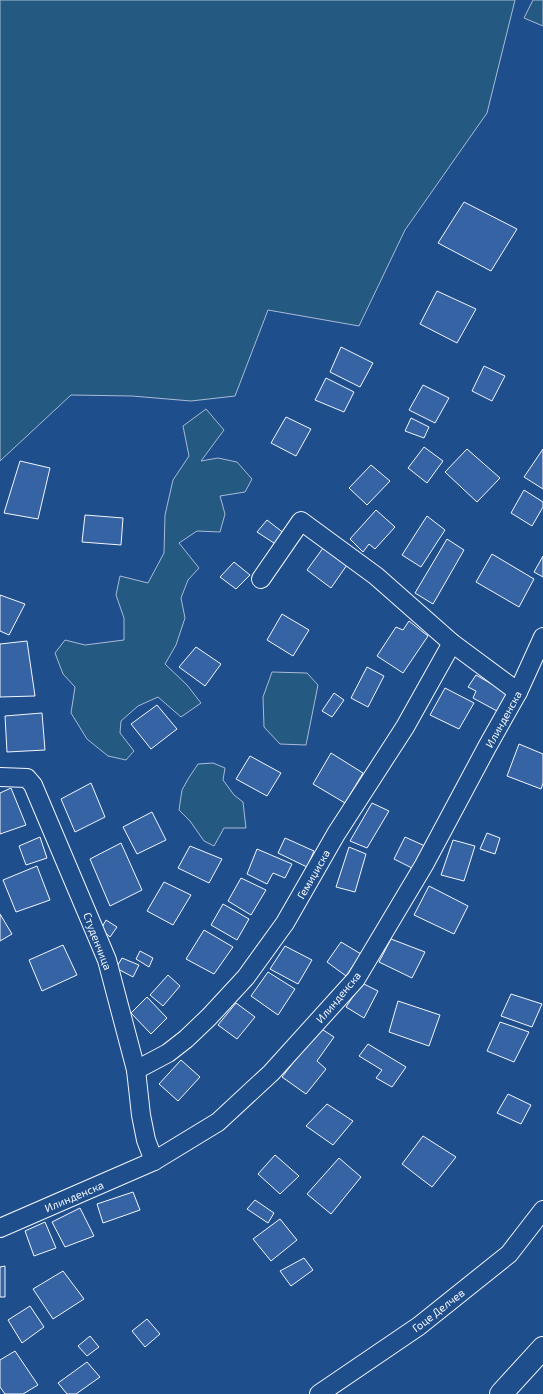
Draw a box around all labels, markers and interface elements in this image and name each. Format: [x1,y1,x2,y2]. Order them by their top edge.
street label: Илинденска [482,688,524,750]
street label: Гемиџиска [294,847,332,901]
street label: Студенчица [80,910,115,972]
street label: Илинденска [313,969,363,1025]
street label: Илинденска [43,1178,105,1214]
street label: Гоце Делчев [409,1286,467,1334]

